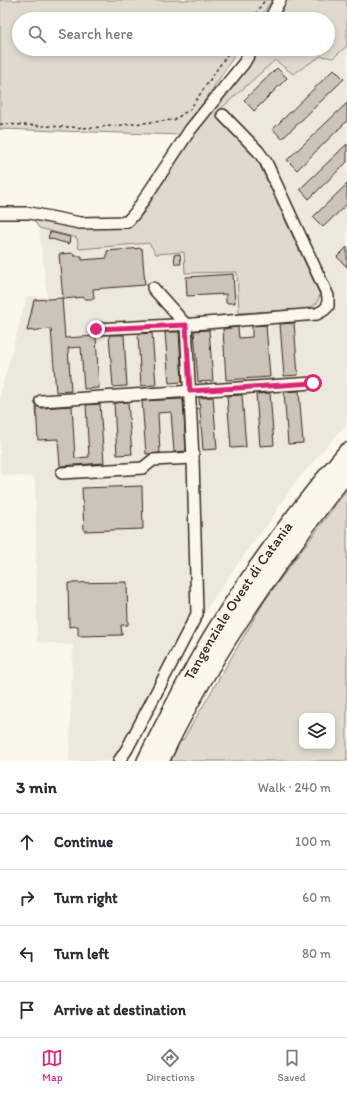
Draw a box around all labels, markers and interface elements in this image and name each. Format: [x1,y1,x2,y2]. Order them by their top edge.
search box [12,12,335,56]
icon: search [26,23,48,45]
text: Search here [58,25,133,43]
route end [87,320,105,338]
route start [304,374,322,392]
street label: Tangenziale Ovest di Catania [180,518,297,683]
map controls [299,713,335,749]
button: layers [299,713,335,749]
text: 3 min [16,777,57,797]
text: Walk · 240 m [258,780,331,795]
icon: ahead [16,831,38,853]
text: Continue [54,833,113,851]
text: 100 m [295,834,331,849]
icon: right [16,887,38,909]
text: Turn right [54,889,118,907]
text: 60 m [302,890,331,905]
icon: left [16,943,38,965]
text: Turn left [54,945,109,963]
text: 80 m [302,946,331,961]
icon: arrive [16,999,38,1021]
text: Arrive at destination [54,1001,186,1019]
tab: Map [41,1047,63,1084]
tab: Directions [146,1047,195,1084]
tab: Saved [277,1047,306,1084]

